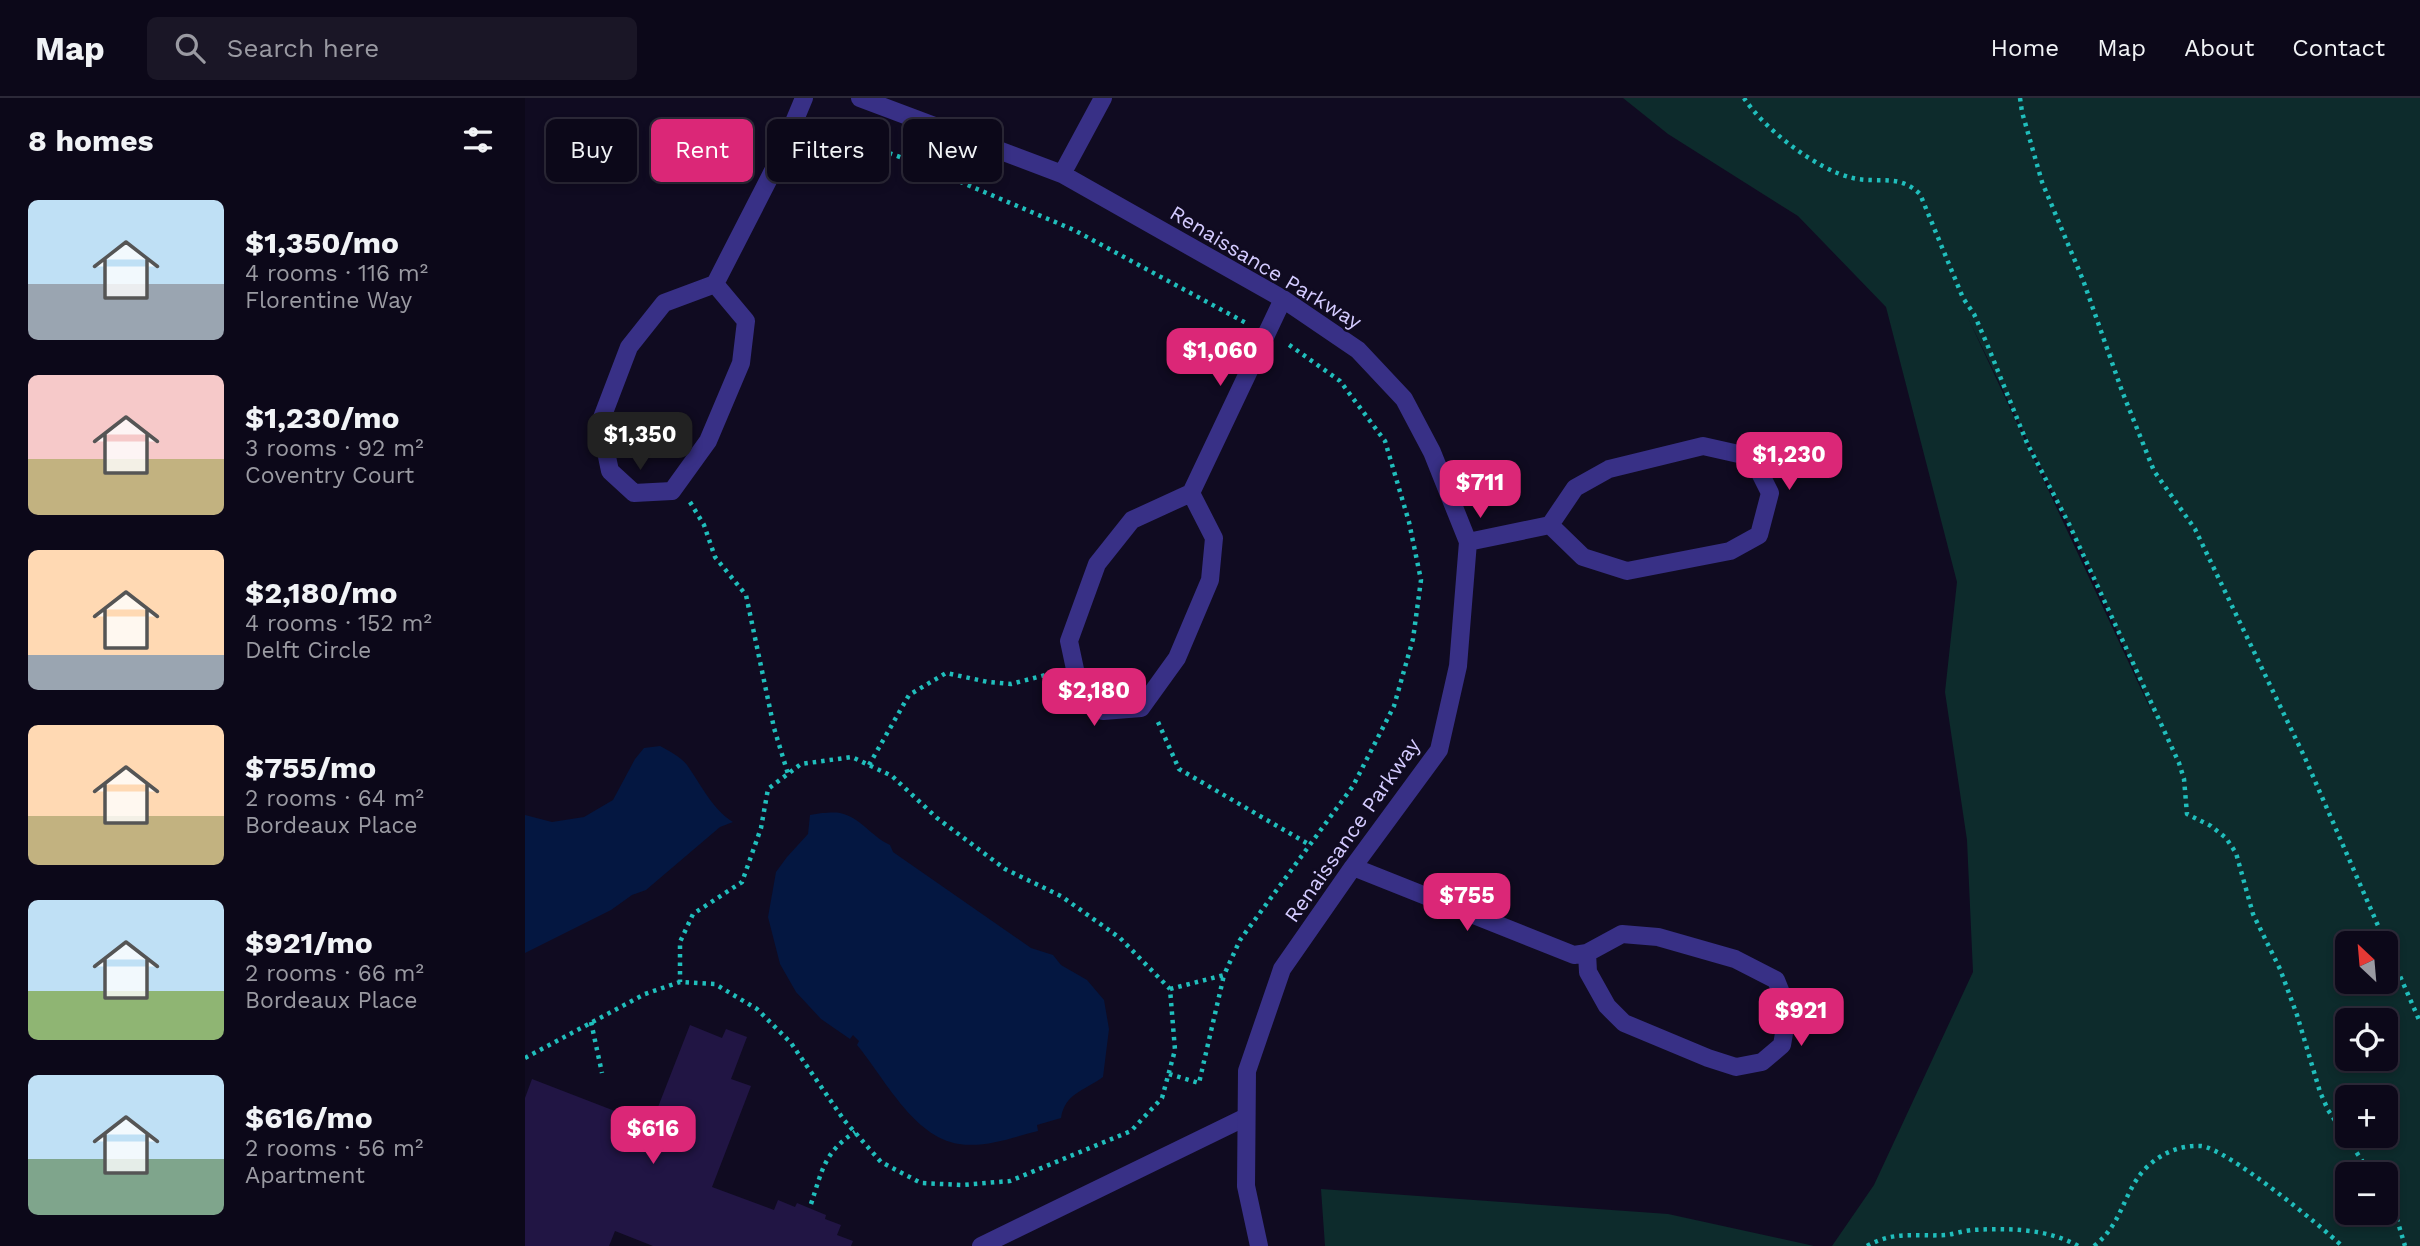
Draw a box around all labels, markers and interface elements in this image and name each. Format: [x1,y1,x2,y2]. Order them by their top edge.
search box [147,17,637,80]
text: Map [35,29,105,68]
icon: search [171,29,209,67]
text: Search here [227,33,379,63]
text: Home [1991,34,2059,62]
text: Map [2097,34,2146,62]
text: About [2184,34,2254,62]
text: Contact [2292,34,2385,62]
chip: Buy [546,119,637,182]
chip: Rent [651,119,753,182]
chip: Filters [767,119,889,182]
chip: New [903,119,1002,182]
icon: filters [459,121,497,159]
text: 8 homes [28,123,154,158]
street label: Renaissance Parkway [1166,200,1366,334]
text: $1,350/mo [245,225,399,260]
icon: home [84,228,168,312]
text: 4 rooms · 116 m² [245,260,428,287]
text: Florentine Way [245,287,412,314]
pin: $1,060 [1163,328,1277,388]
text: $1,060 [1183,337,1257,364]
text: $1,230/mo [245,400,399,435]
icon: home [84,403,168,487]
pin: $1,350 [583,412,697,472]
text: $1,350 [603,421,677,448]
pin: $1,230 [1732,432,1846,492]
text: 3 rooms · 92 m² [245,435,424,462]
text: $1,230 [1752,441,1826,468]
pin: $711 [1439,460,1521,520]
text: Coventry Court [245,462,414,489]
text: $711 [1456,469,1504,496]
text: $2,180/mo [245,575,397,610]
icon: home [84,578,168,662]
text: 4 rooms · 152 m² [245,610,432,637]
text: Delft Circle [245,637,371,664]
pin: $2,180 [1037,668,1151,728]
text: $2,180 [1058,677,1130,704]
street label: Renaissance Parkway [1279,733,1425,927]
text: $755/mo [245,750,376,785]
icon: home [84,753,168,837]
text: 2 rooms · 64 m² [245,785,424,812]
text: Bordeaux Place [245,812,418,839]
pin: $755 [1426,874,1508,933]
text: $755 [1439,882,1495,909]
text: $921/mo [245,925,373,960]
icon: home [84,928,168,1012]
north arrow [2335,931,2397,994]
map controls [2335,931,2398,1225]
text: 2 rooms · 66 m² [245,960,424,987]
text: Bordeaux Place [245,987,418,1014]
pin: $921 [1760,988,1842,1048]
text: $921 [1775,997,1827,1024]
button: locate [2335,1008,2398,1071]
button: + [2335,1085,2398,1148]
text: $616/mo [245,1100,373,1135]
icon: home [84,1103,168,1187]
pin: $616 [612,1107,694,1166]
text: $616 [627,1115,679,1142]
text: 2 rooms · 56 m² [245,1135,423,1162]
text: Apartment [245,1162,365,1189]
button: − [2335,1162,2398,1225]

